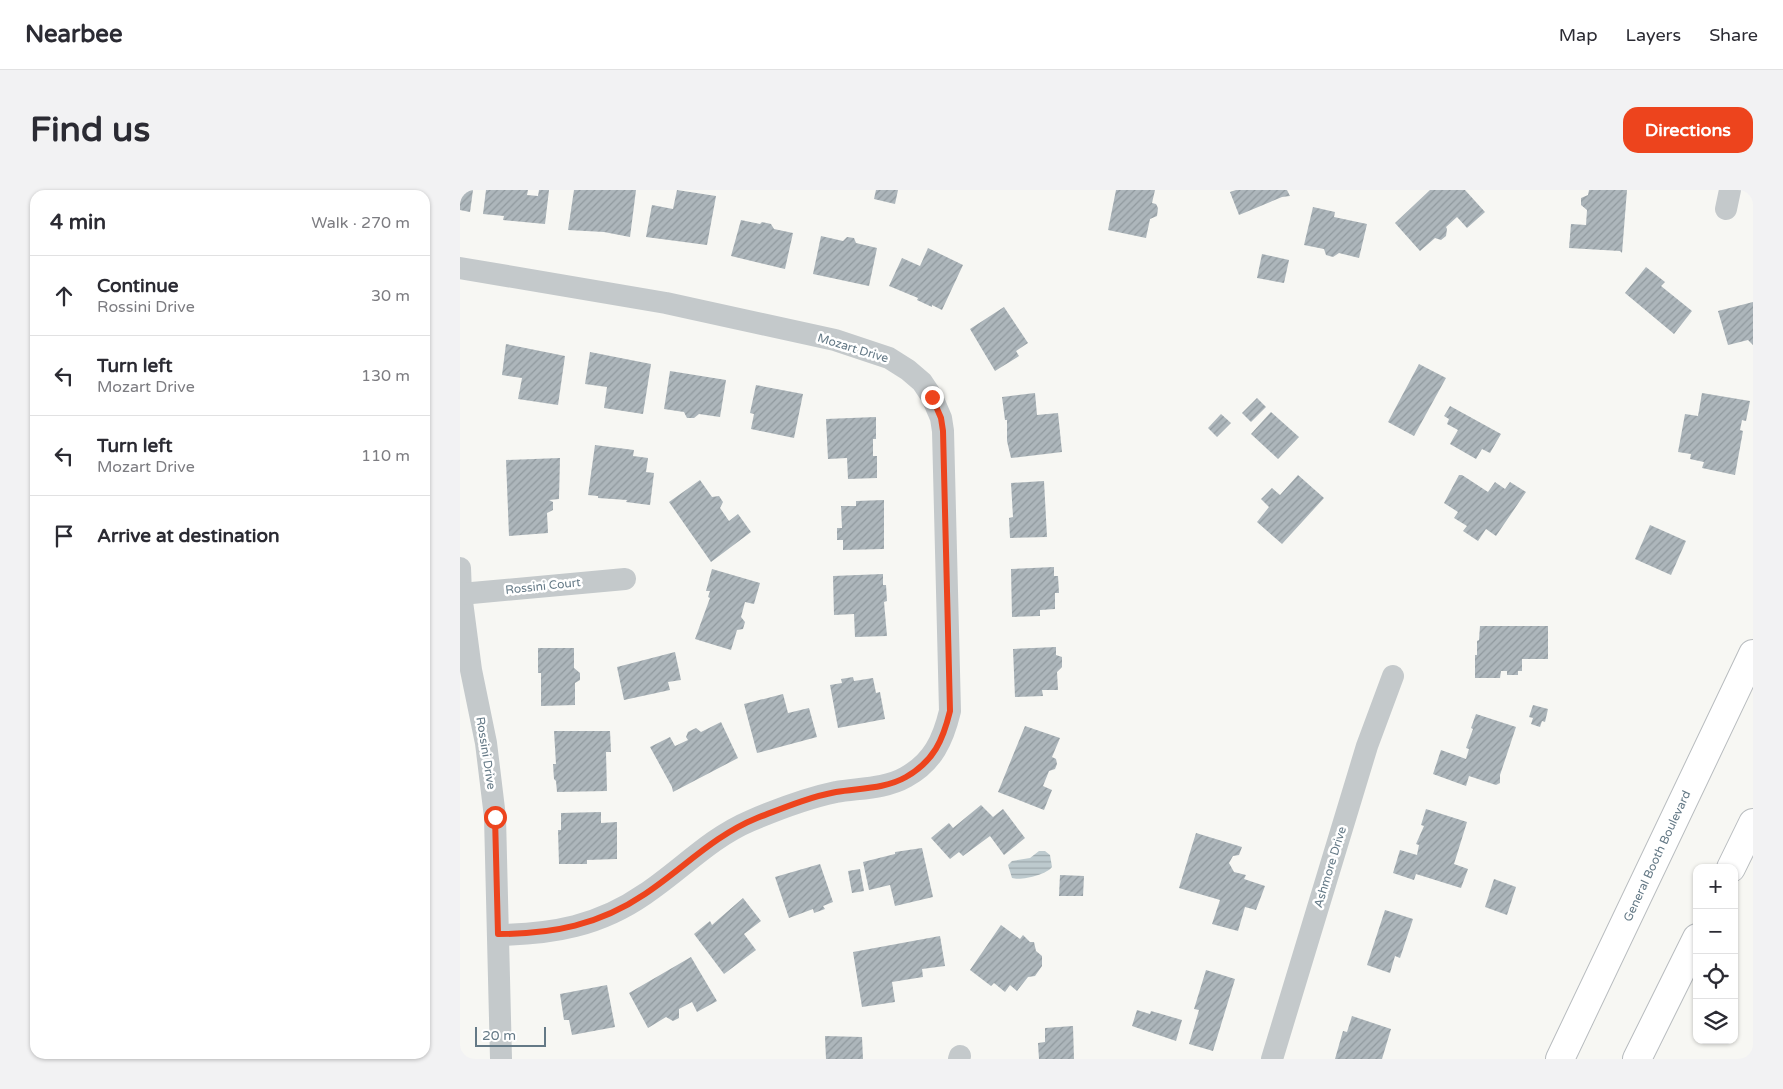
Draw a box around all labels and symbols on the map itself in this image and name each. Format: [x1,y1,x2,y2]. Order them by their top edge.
street label: Mozart Drive [816,331,890,365]
route end [921,386,944,409]
street label: Rossini Court [505,575,582,597]
street label: Rossini Drive [473,716,499,791]
street label: General Booth Boulevard [1620,788,1694,924]
route start [484,806,507,829]
street label: Ashmore Drive [1311,824,1349,909]
scale bar [475,1024,546,1047]

